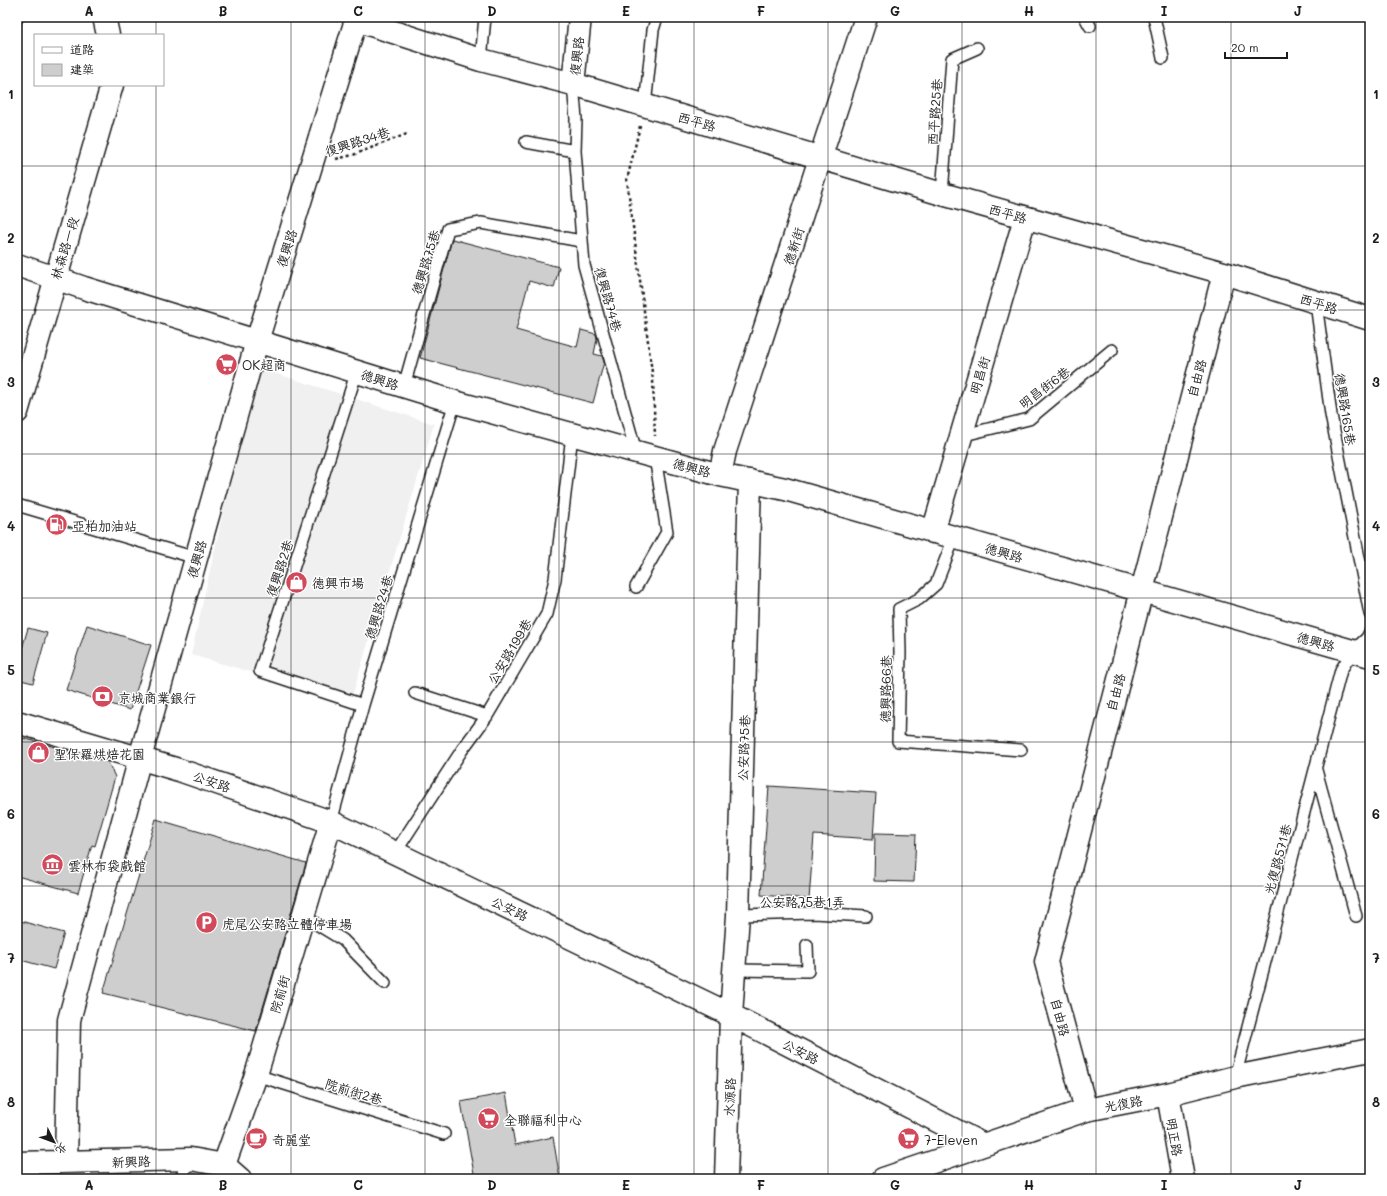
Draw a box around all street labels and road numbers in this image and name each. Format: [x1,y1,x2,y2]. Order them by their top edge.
street label: 復興路 [566,36,586,76]
street label: 西平路25巷 [923,78,945,146]
street label: 西平路 [676,107,718,135]
street label: 復興路34巷 [322,123,392,159]
street label: 西平路 [987,199,1029,227]
street label: 林森路一段 [46,214,82,282]
street label: 德新街 [779,225,807,267]
street label: 復興路 [272,227,300,269]
street label: 德興路75巷 [407,228,443,296]
street label: 復興路74巷 [592,265,626,333]
street label: 西平路 [1298,289,1340,317]
street label: 明昌街 [965,354,993,396]
street label: 自由路 [1183,357,1209,399]
street label: 明昌街6巷 [1015,362,1073,412]
street label: 德興路 [359,365,401,393]
street label: 德興路165巷 [1332,371,1360,447]
street label: 德興路 [671,454,713,480]
street label: 復興路2巷 [262,537,296,599]
street label: 復興路 [182,538,210,580]
street label: 德興路 [983,538,1025,566]
street label: 德興路24巷 [360,573,396,641]
street label: 公安路199巷 [483,615,535,687]
street label: 德興路 [1295,627,1337,655]
street label: 德興路66巷 [876,655,894,723]
street label: 自由路 [1102,671,1128,713]
street label: 公安路75巷 [733,714,753,782]
street label: 公安路 [191,767,233,795]
street label: 光復路571巷 [1259,822,1295,896]
street label: 公安路 [489,892,531,924]
street label: 公安路75巷1弄 [759,893,845,910]
street label: 院前街 [265,973,293,1015]
street label: 自由路 [1048,996,1074,1038]
street label: 公安路 [780,1035,822,1067]
street label: 院前街2巷 [323,1074,385,1108]
street label: 水源路 [720,1077,738,1117]
street label: 光復路 [1102,1091,1144,1115]
street label: 明正路 [1163,1116,1187,1158]
street label: 新興路 [111,1152,151,1170]

